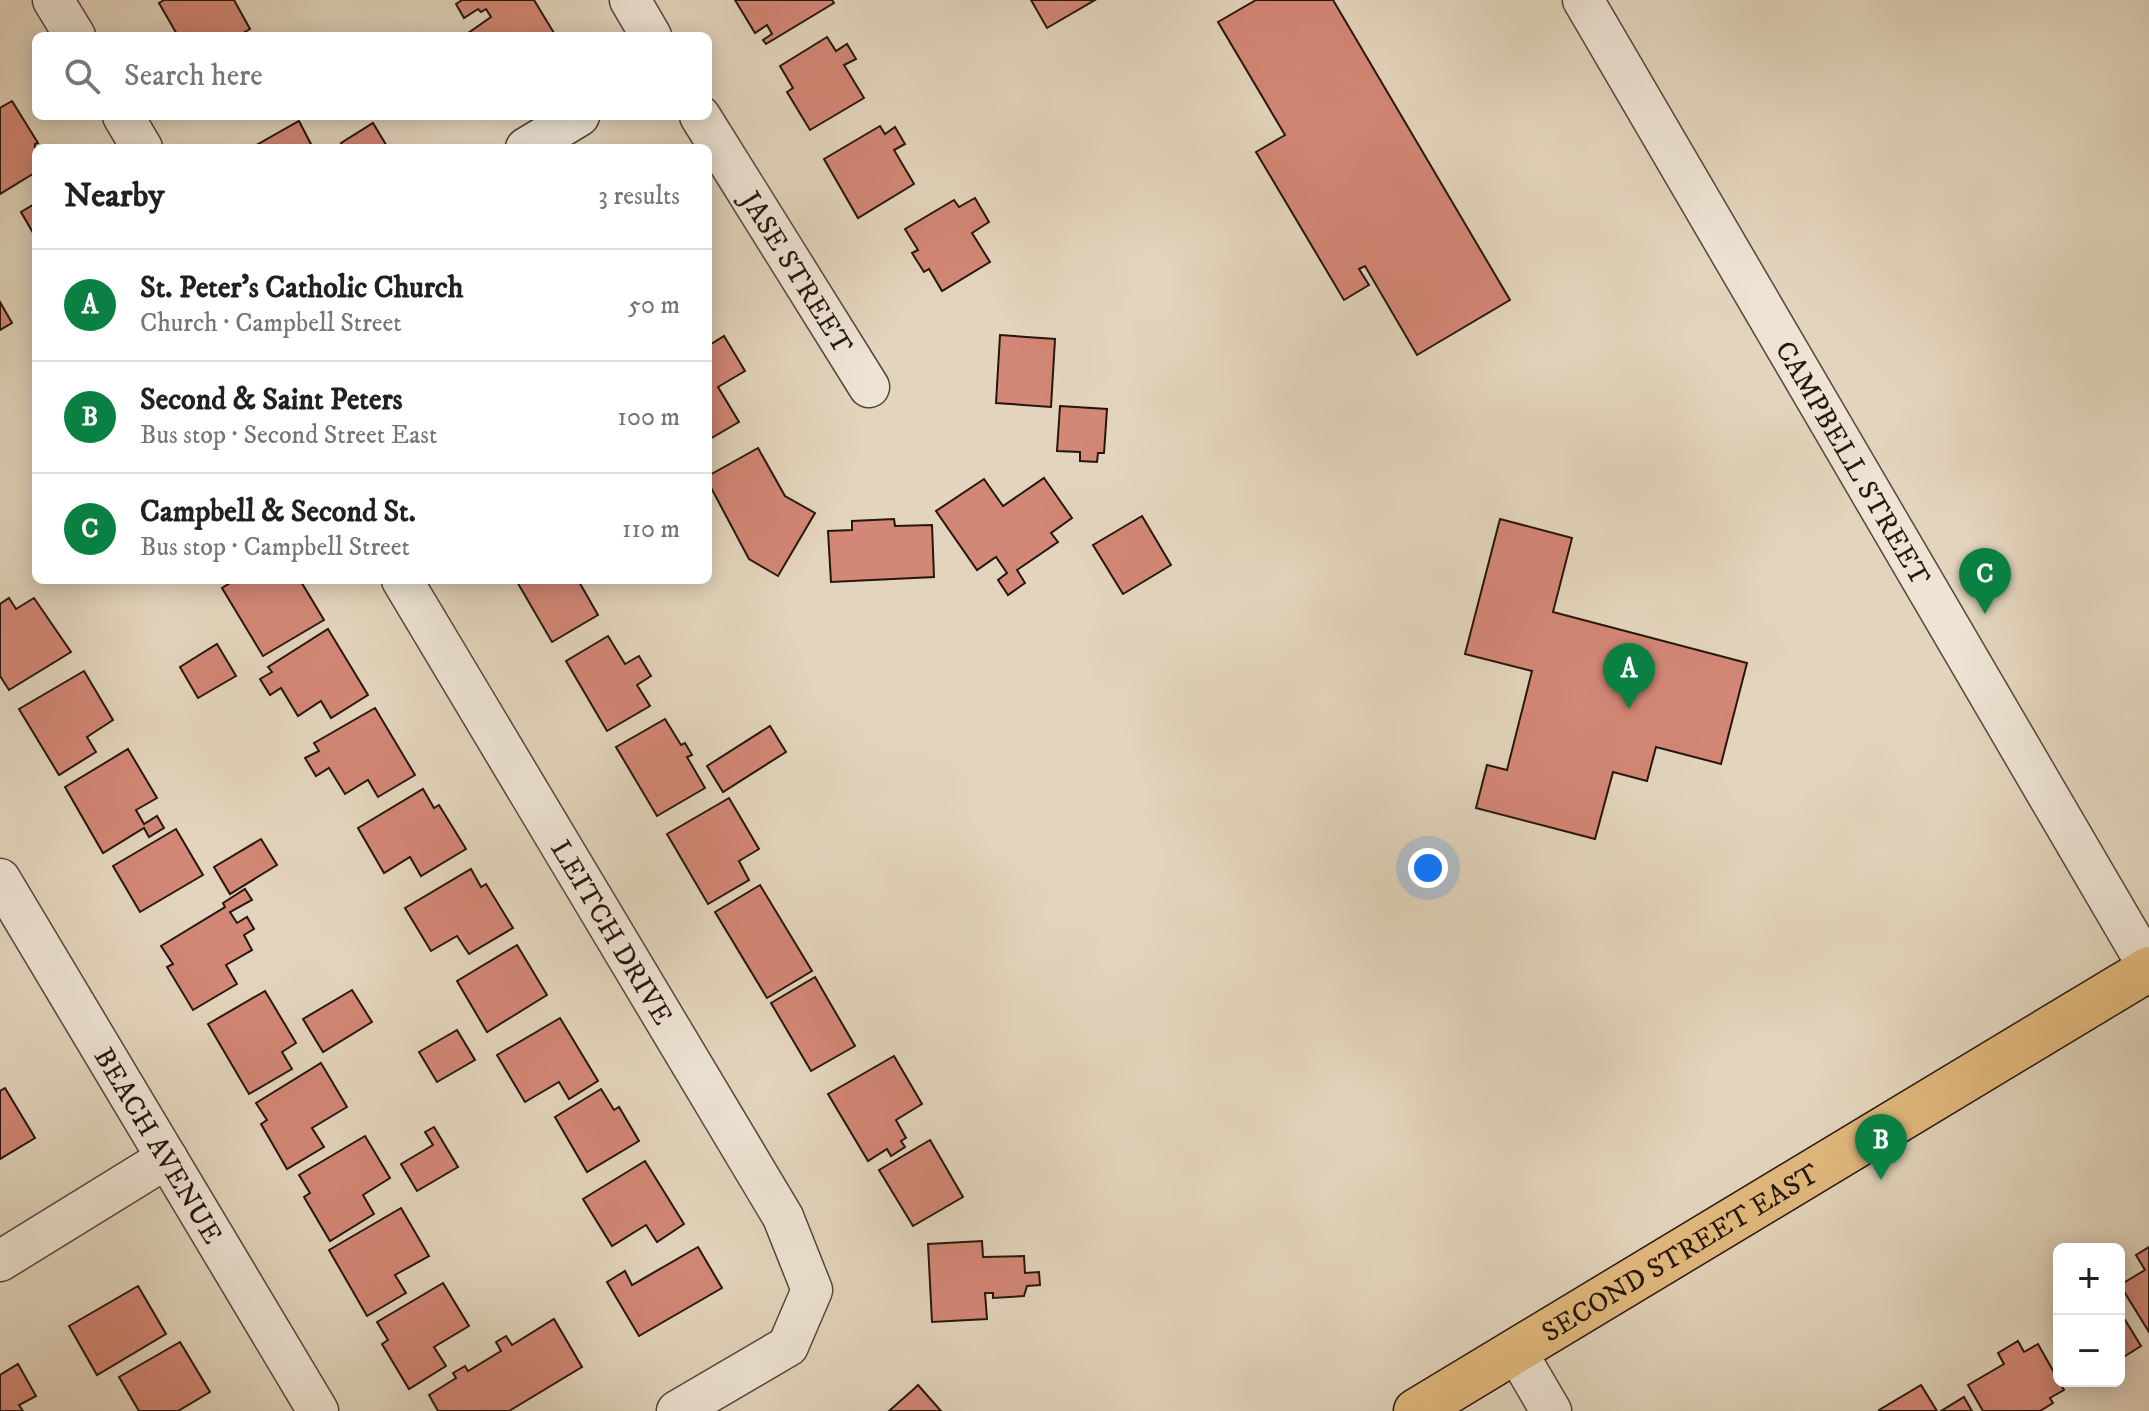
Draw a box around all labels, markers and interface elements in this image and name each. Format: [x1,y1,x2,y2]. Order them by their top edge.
search box [32,32,712,120]
icon: search [60,54,104,98]
text: Search here [124,58,263,95]
text: Nearby [64,175,165,217]
text: 3 results [598,180,680,213]
street label: JASE STREET [731,183,860,360]
text: St. Peter's Catholic Church [140,270,463,307]
text: A [82,289,98,322]
text: 50 m [628,289,680,322]
text: Church · Campbell Street [140,307,402,340]
street label: CAMPBELL STREET [1767,335,1937,592]
text: Second & Saint Peters [140,382,403,419]
text: B [82,401,98,434]
text: 100 m [617,401,680,434]
text: Bus stop · Second Street East [140,419,437,452]
text: Campbell & Second St. [140,494,416,531]
text: C [81,513,99,546]
text: 110 m [622,513,680,546]
text: Bus stop · Campbell Street [140,531,410,564]
pin: C [1959,548,2011,614]
pin: A [1603,643,1655,709]
street label: LEITCH DRIVE [542,834,680,1031]
your location [1408,848,1448,888]
street label: BEACH AVENUE [86,1041,230,1250]
pin: B [1855,1114,1907,1180]
street label: SECOND STREET EAST [1536,1156,1826,1350]
map controls [2053,1243,2125,1387]
button: + [2053,1243,2125,1315]
button: − [2053,1315,2125,1387]

